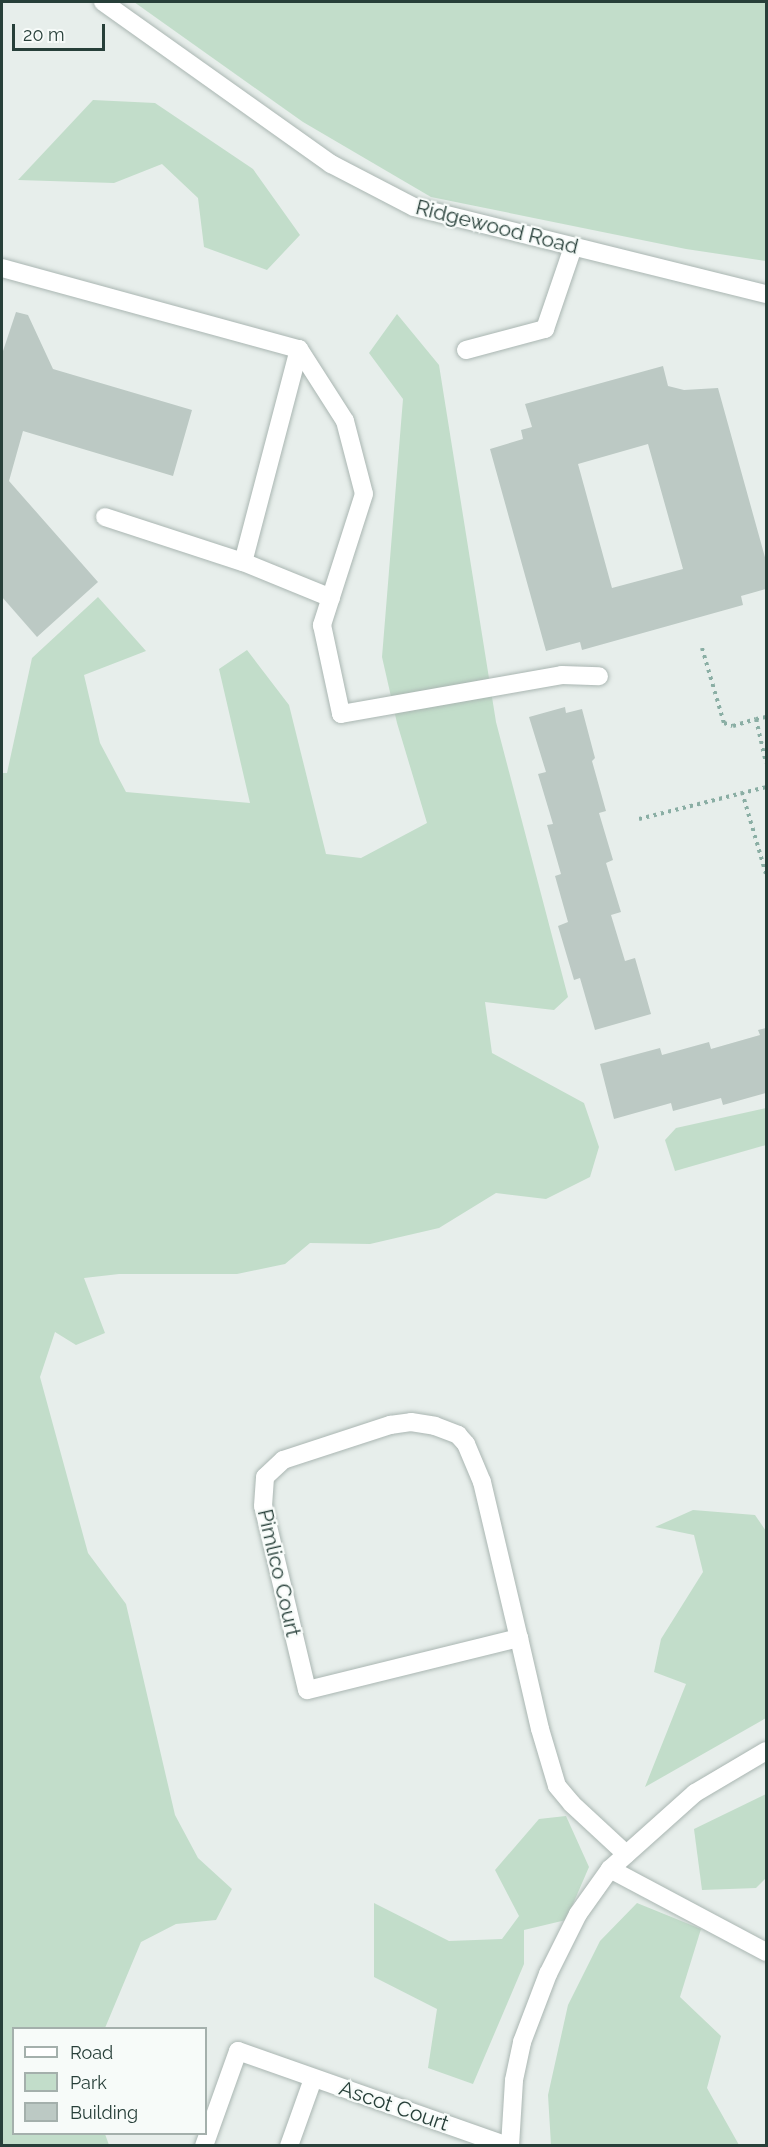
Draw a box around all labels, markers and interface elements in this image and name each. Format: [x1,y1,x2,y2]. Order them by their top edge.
scale bar [15,12,108,50]
text: 20 m [23,24,65,45]
street label: Ridgewood Road [413,195,581,259]
street label: Pimlico Court [252,1507,306,1639]
legend [12,2027,207,2135]
text: Road [70,2042,113,2063]
text: Park [70,2072,107,2093]
street label: Ascot Court [336,2076,452,2136]
text: Building [70,2102,138,2123]

